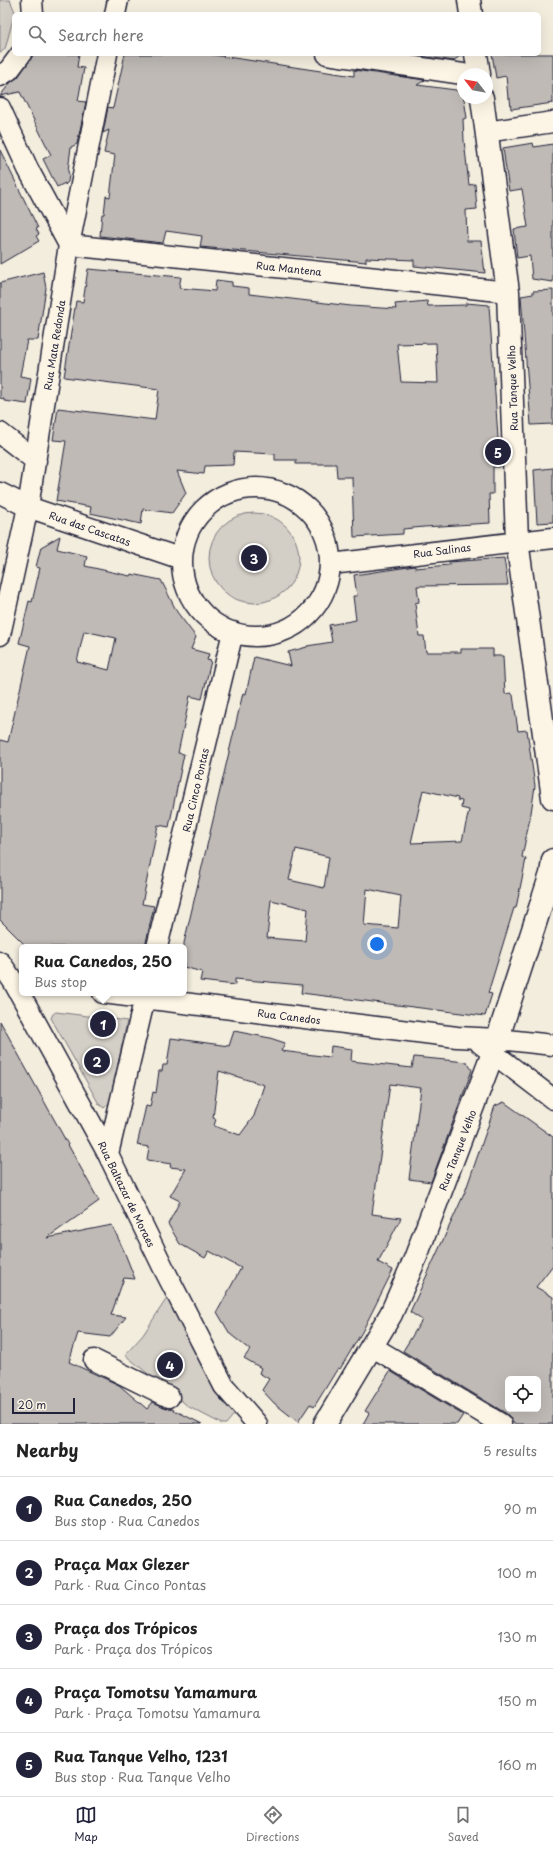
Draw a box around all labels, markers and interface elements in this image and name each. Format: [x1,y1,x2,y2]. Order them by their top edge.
search box [12,12,541,56]
icon: search [26,23,48,45]
text: Search here [58,23,144,46]
north arrow [457,68,493,104]
street label: Rua Mantena [255,257,323,279]
street label: Rua Mata Redonda [39,298,69,391]
street label: Rua Tanque Velho [503,345,521,431]
pin: 5 [485,437,511,467]
street label: Rua das Cascatas [47,507,133,549]
street label: Rua Salinas [412,539,472,561]
pin: 3 [241,543,267,573]
street label: Rua Cinco Pontas [178,746,212,833]
your location [367,934,387,954]
popup [19,944,187,996]
text: Rua Canedos, 250 [34,949,172,972]
text: Bus stop [34,972,87,991]
street label: Rua Canedos [257,1005,322,1027]
pin: 1 [90,1009,116,1039]
pin: 2 [84,1046,110,1076]
street label: Rua Tanque Velho [435,1107,479,1193]
street label: Rua Baltazar de Moraes [95,1138,159,1250]
pin: 4 [157,1350,183,1380]
map controls [505,1376,541,1412]
button: locate [505,1376,541,1412]
scale bar [12,1396,75,1415]
text: 20 m [18,1396,46,1413]
text: Nearby [16,1437,78,1463]
text: 5 results [483,1441,537,1460]
text: Rua Canedos, 250 [54,1488,192,1511]
text: 1 [26,1499,32,1518]
text: 90 m [504,1499,537,1518]
text: Bus stop · Rua Canedos [54,1511,200,1530]
text: Praça Max Glezer [54,1552,190,1575]
text: 2 [24,1563,34,1582]
text: 100 m [497,1563,537,1582]
text: Park · Rua Cinco Pontas [54,1575,206,1594]
text: Praça dos Trópicos [54,1616,197,1639]
text: 3 [25,1627,33,1646]
text: 130 m [498,1627,537,1646]
text: Park · Praça dos Trópicos [54,1639,213,1658]
text: Praça Tomotsu Yamamura [54,1680,257,1703]
text: 4 [25,1691,33,1710]
text: 150 m [498,1691,537,1710]
text: Park · Praça Tomotsu Yamamura [54,1703,260,1722]
text: Rua Tanque Velho, 1231 [54,1744,228,1767]
text: 5 [25,1755,33,1774]
text: 160 m [498,1755,537,1774]
text: Bus stop · Rua Tanque Velho [54,1767,231,1786]
tab: Map [74,1804,98,1845]
tab: Directions [246,1804,299,1845]
tab: Saved [448,1804,479,1845]

